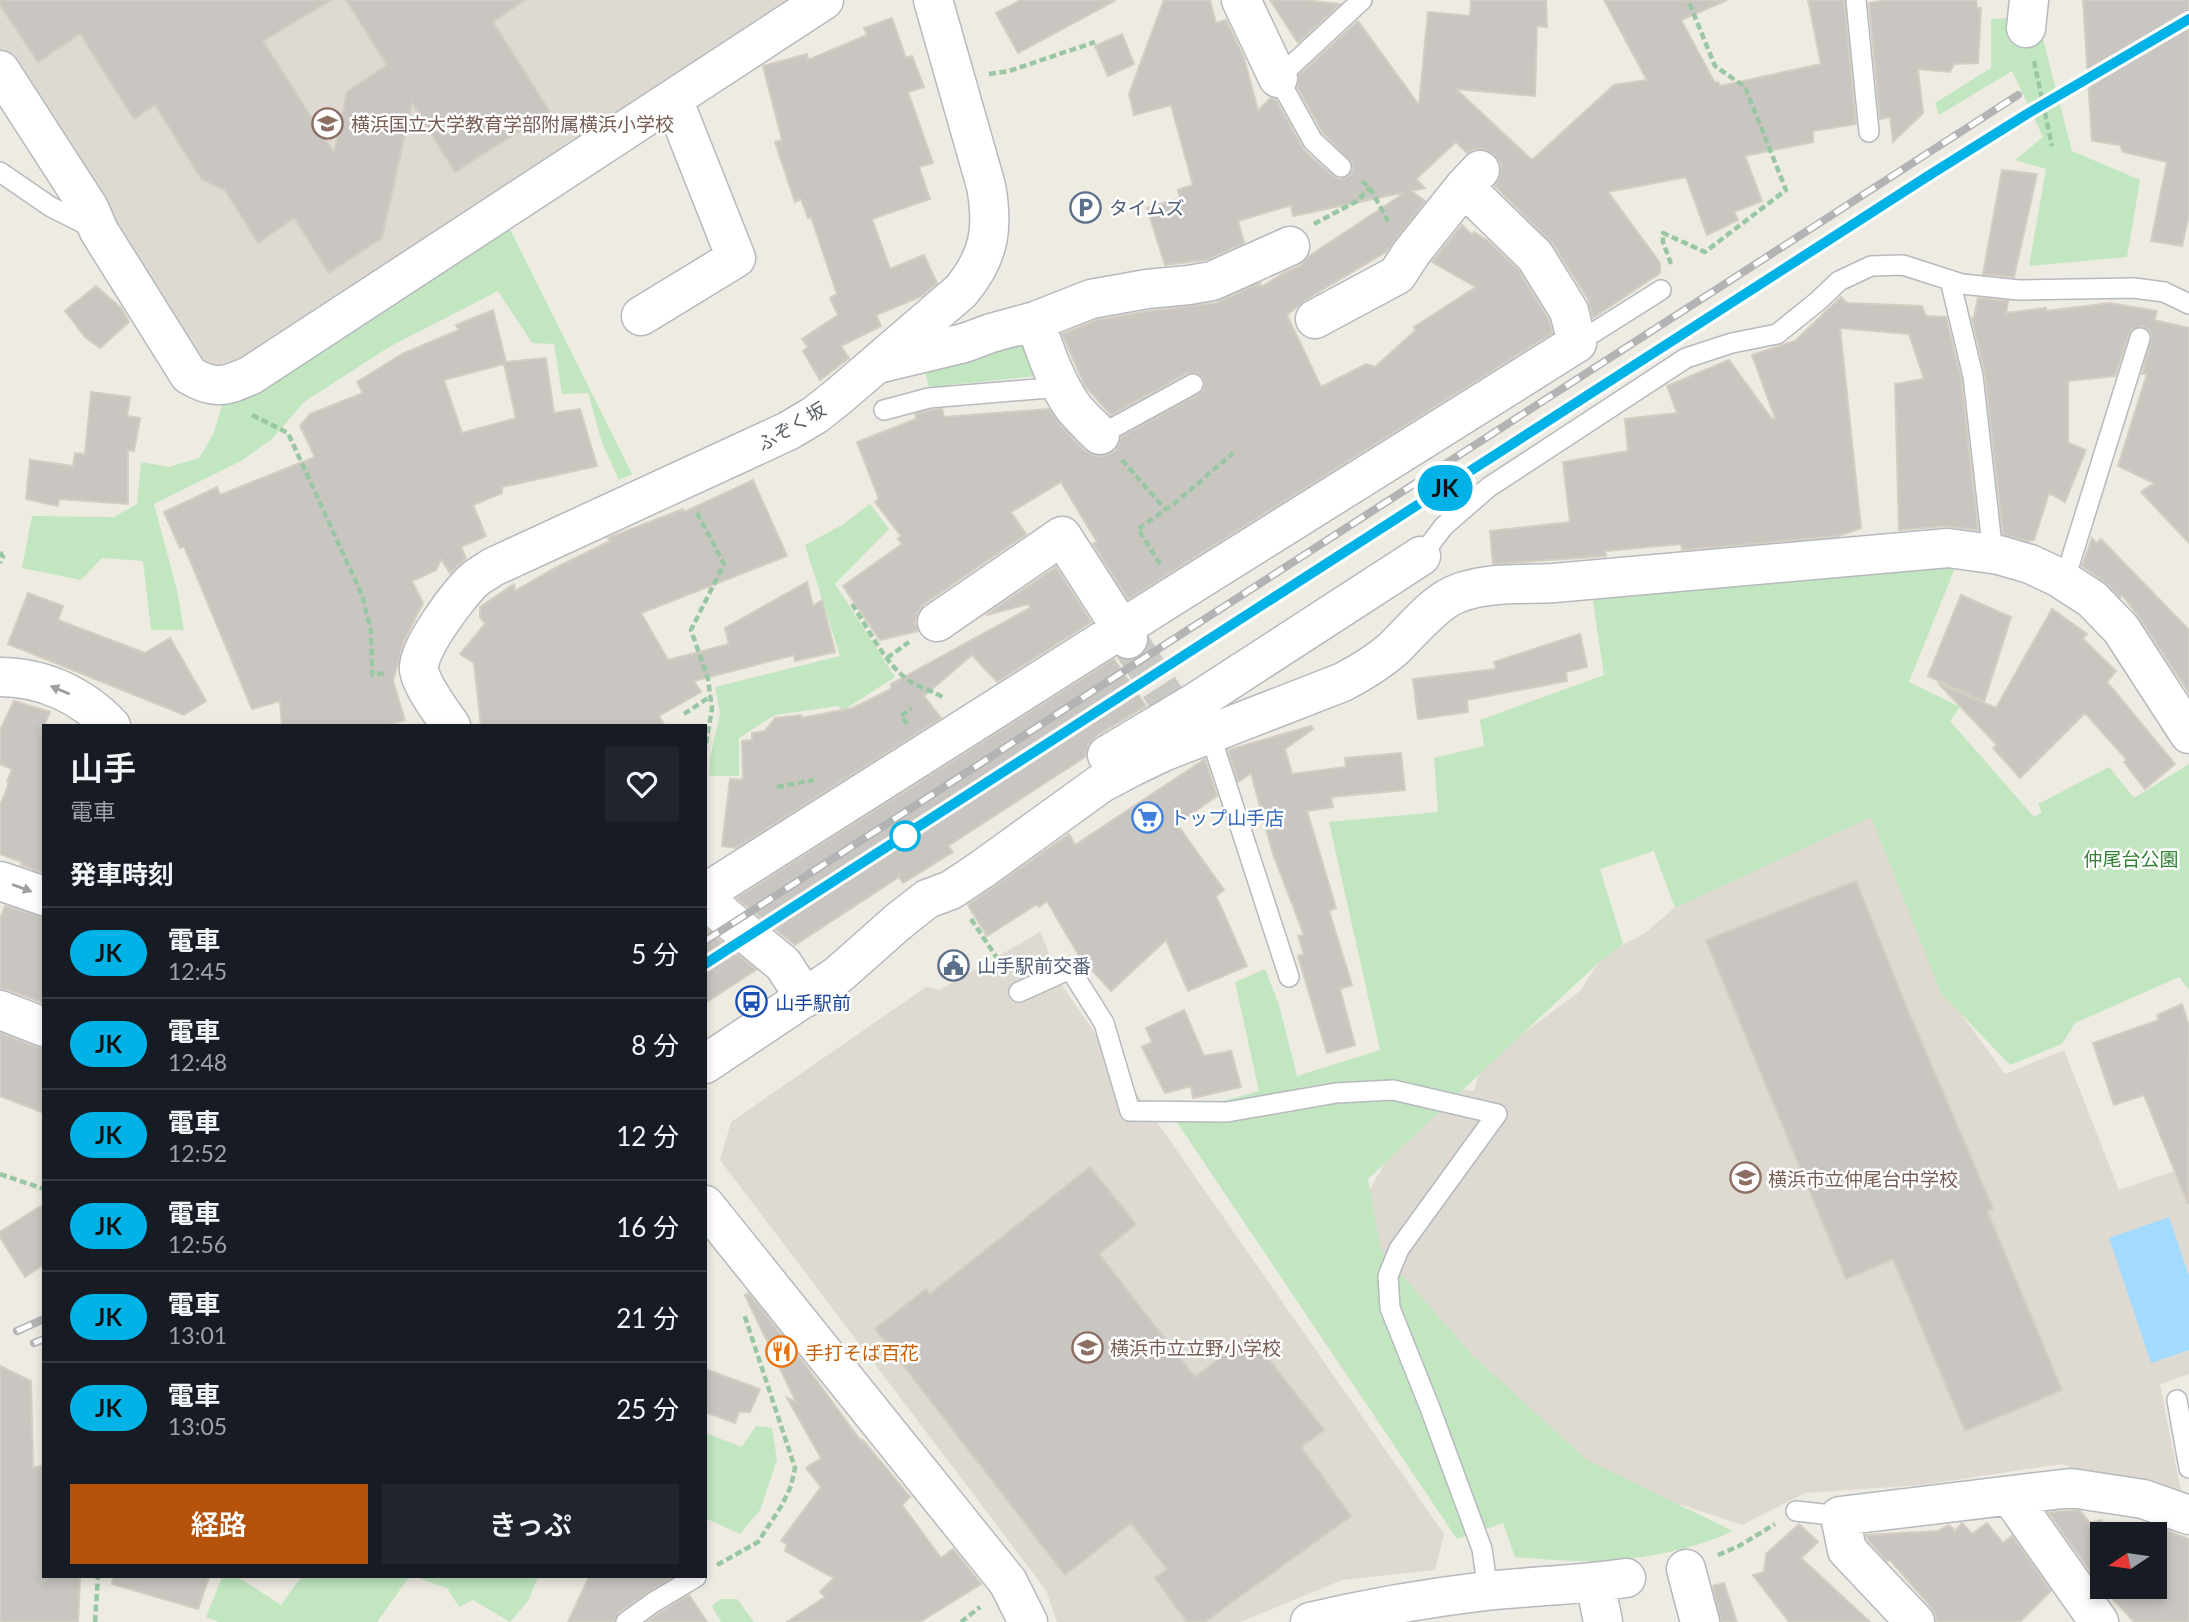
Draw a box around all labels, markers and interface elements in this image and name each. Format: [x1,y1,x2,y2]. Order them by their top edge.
school or university icon: 横浜国立大学教育学部附属横浜小学校 [311,106,345,140]
place label: 横浜国立大学教育学部附属横浜小学校 [351,112,674,135]
parking icon: タイムズ [1069,190,1103,224]
place label: タイムズ [1109,196,1185,219]
street label: ふぞく坂 [752,397,830,455]
line badge: JK [1414,465,1476,511]
text: JK [1432,473,1458,502]
one-way arrow [50,684,71,695]
text: 山手 [70,747,136,787]
button: heart [605,747,679,821]
text: 電車 [70,797,116,825]
supermarket icon: トップ山手店 [1130,800,1164,834]
place label: トップ山手店 [1170,806,1284,829]
unlabelled marker [890,821,920,851]
park label: 仲尾台公園 [2083,847,2179,870]
text: 発車時刻 [70,858,174,890]
one-way arrow [11,883,32,894]
text: 電車 [168,924,220,956]
text: JK [95,938,122,967]
text: 5 分 [631,938,679,970]
public building icon: 山手駅前交番 [937,948,971,982]
place label: 山手駅前交番 [977,954,1091,977]
text: 12:45 [168,957,227,985]
bus stop icon: 山手駅前 [735,985,769,1019]
place label: 山手駅前 [775,991,851,1014]
text: 電車 [168,1015,220,1047]
text: JK [95,1029,122,1058]
text: 8 分 [631,1029,679,1061]
text: 12:48 [168,1048,227,1076]
text: 電車 [168,1106,220,1138]
text: JK [95,1120,122,1149]
text: 12 分 [616,1120,679,1152]
text: 12:52 [168,1139,227,1167]
school or university icon: 横浜市立仲尾台中学校 [1728,1161,1762,1195]
place label: 横浜市立仲尾台中学校 [1768,1167,1958,1190]
text: 電車 [168,1197,220,1229]
text: JK [95,1211,122,1240]
text: 16 分 [616,1211,679,1243]
text: 12:56 [168,1230,227,1258]
text: 電車 [168,1288,220,1320]
text: JK [95,1302,122,1331]
text: 21 分 [616,1302,679,1334]
text: 13:01 [168,1321,227,1349]
school or university icon: 横浜市立立野小学校 [1070,1330,1104,1364]
restaurant icon: 手打そば百花 [765,1335,799,1369]
place label: 横浜市立立野小学校 [1110,1336,1281,1359]
place label: 手打そば百花 [805,1341,919,1364]
text: 電車 [168,1379,220,1411]
text: JK [95,1393,122,1422]
text: 25 分 [616,1393,679,1425]
text: 13:05 [168,1412,227,1440]
button: 経路 [70,1484,368,1564]
button: きっぷ [382,1484,679,1564]
north arrow [2090,1522,2166,1600]
map controls [2090,1522,2167,1599]

